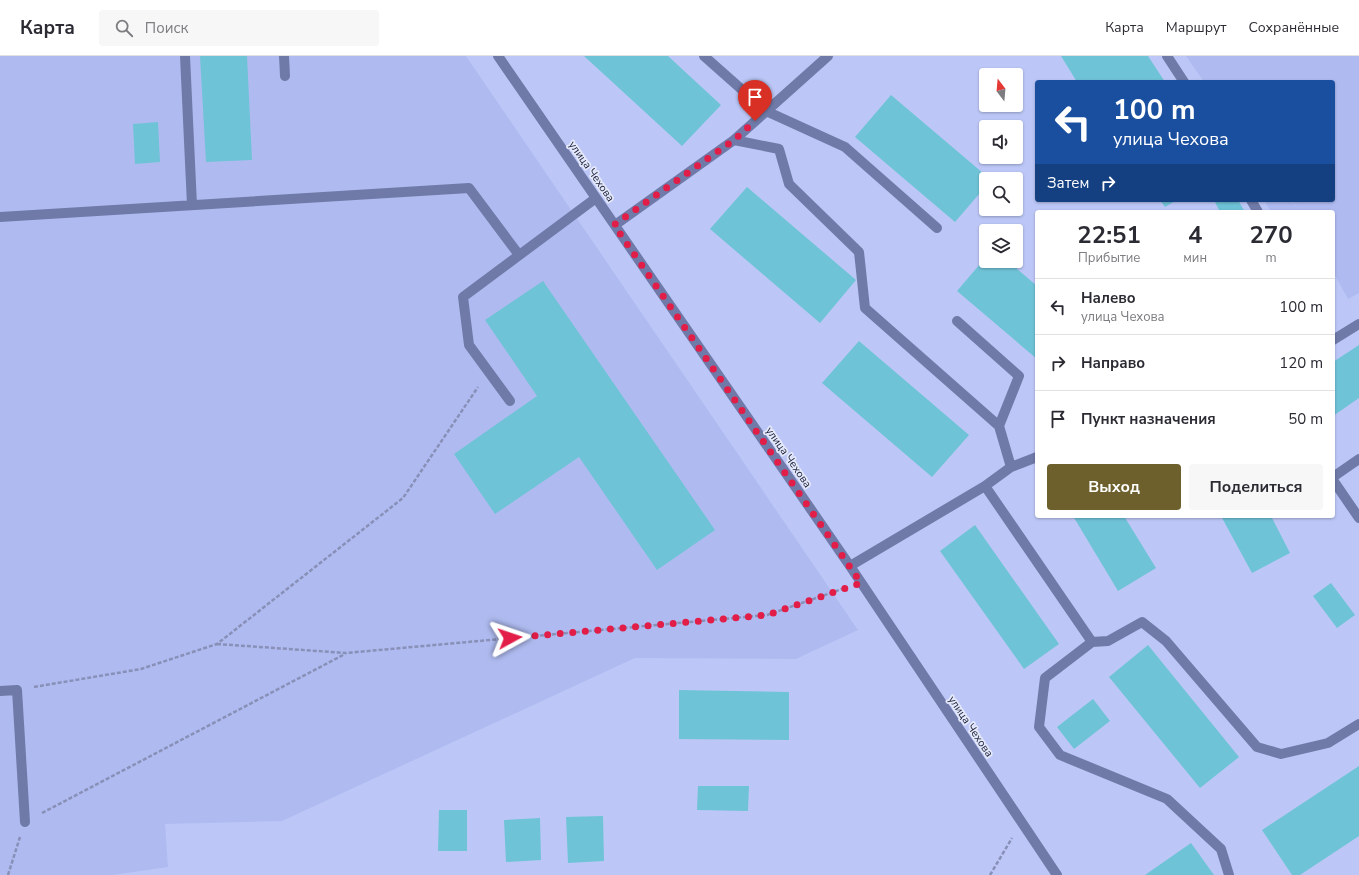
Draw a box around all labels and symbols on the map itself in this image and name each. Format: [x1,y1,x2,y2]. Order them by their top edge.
north arrow [979,68,1023,112]
pin [738,80,772,121]
street label: улица Чехова [565,138,618,205]
street label: улица Чехова [762,424,815,491]
position arrow [489,617,531,659]
street label: улица Чехова [945,693,997,760]

